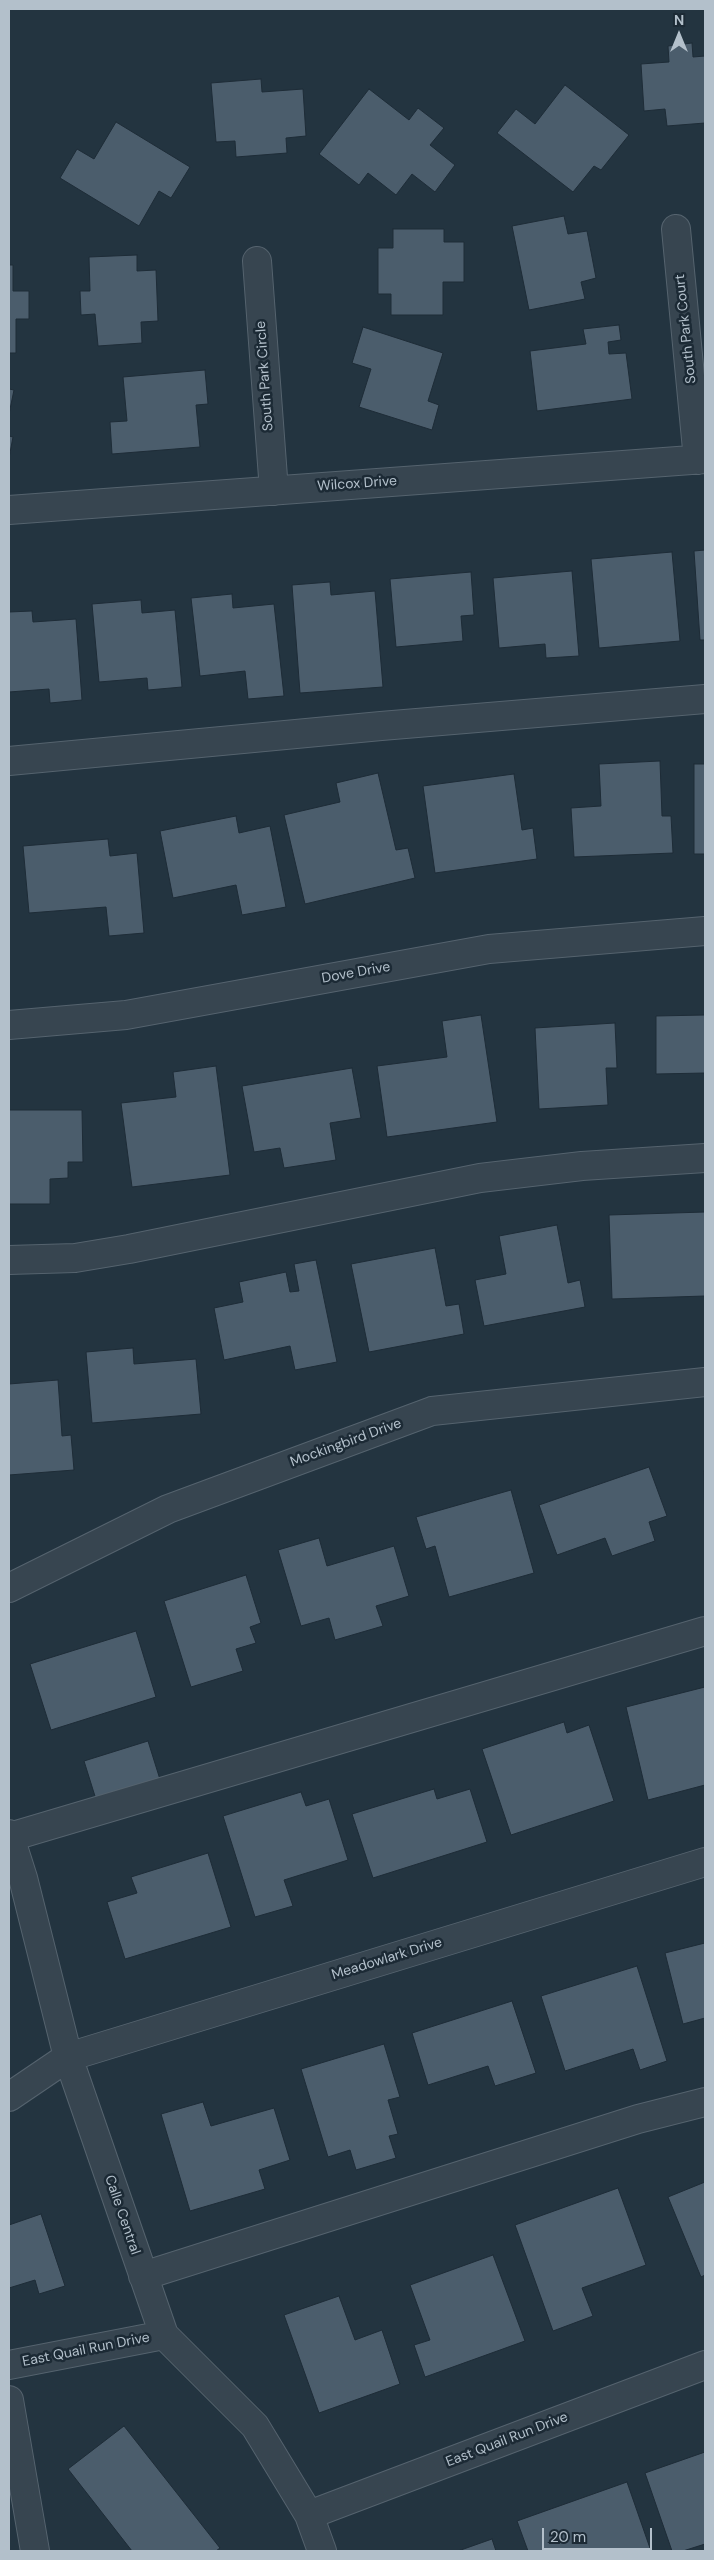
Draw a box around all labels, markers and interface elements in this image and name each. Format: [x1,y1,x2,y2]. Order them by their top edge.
north arrow [654,10,704,60]
text: N [674,11,684,29]
street label: South Park Court [672,273,700,385]
street label: South Park Circle [253,320,277,432]
street label: Wilcox Drive [317,473,397,495]
street label: Dove Drive [320,959,392,987]
street label: Mockingbird Drive [288,1415,404,1471]
street label: Meadowlark Drive [330,1934,444,1984]
street label: Calle Central [101,2173,143,2257]
street label: East Quail Run Drive [21,2329,151,2371]
street label: East Quail Run Drive [444,2409,570,2471]
scale bar [544,2518,654,2550]
text: 20 m [550,2527,586,2547]

